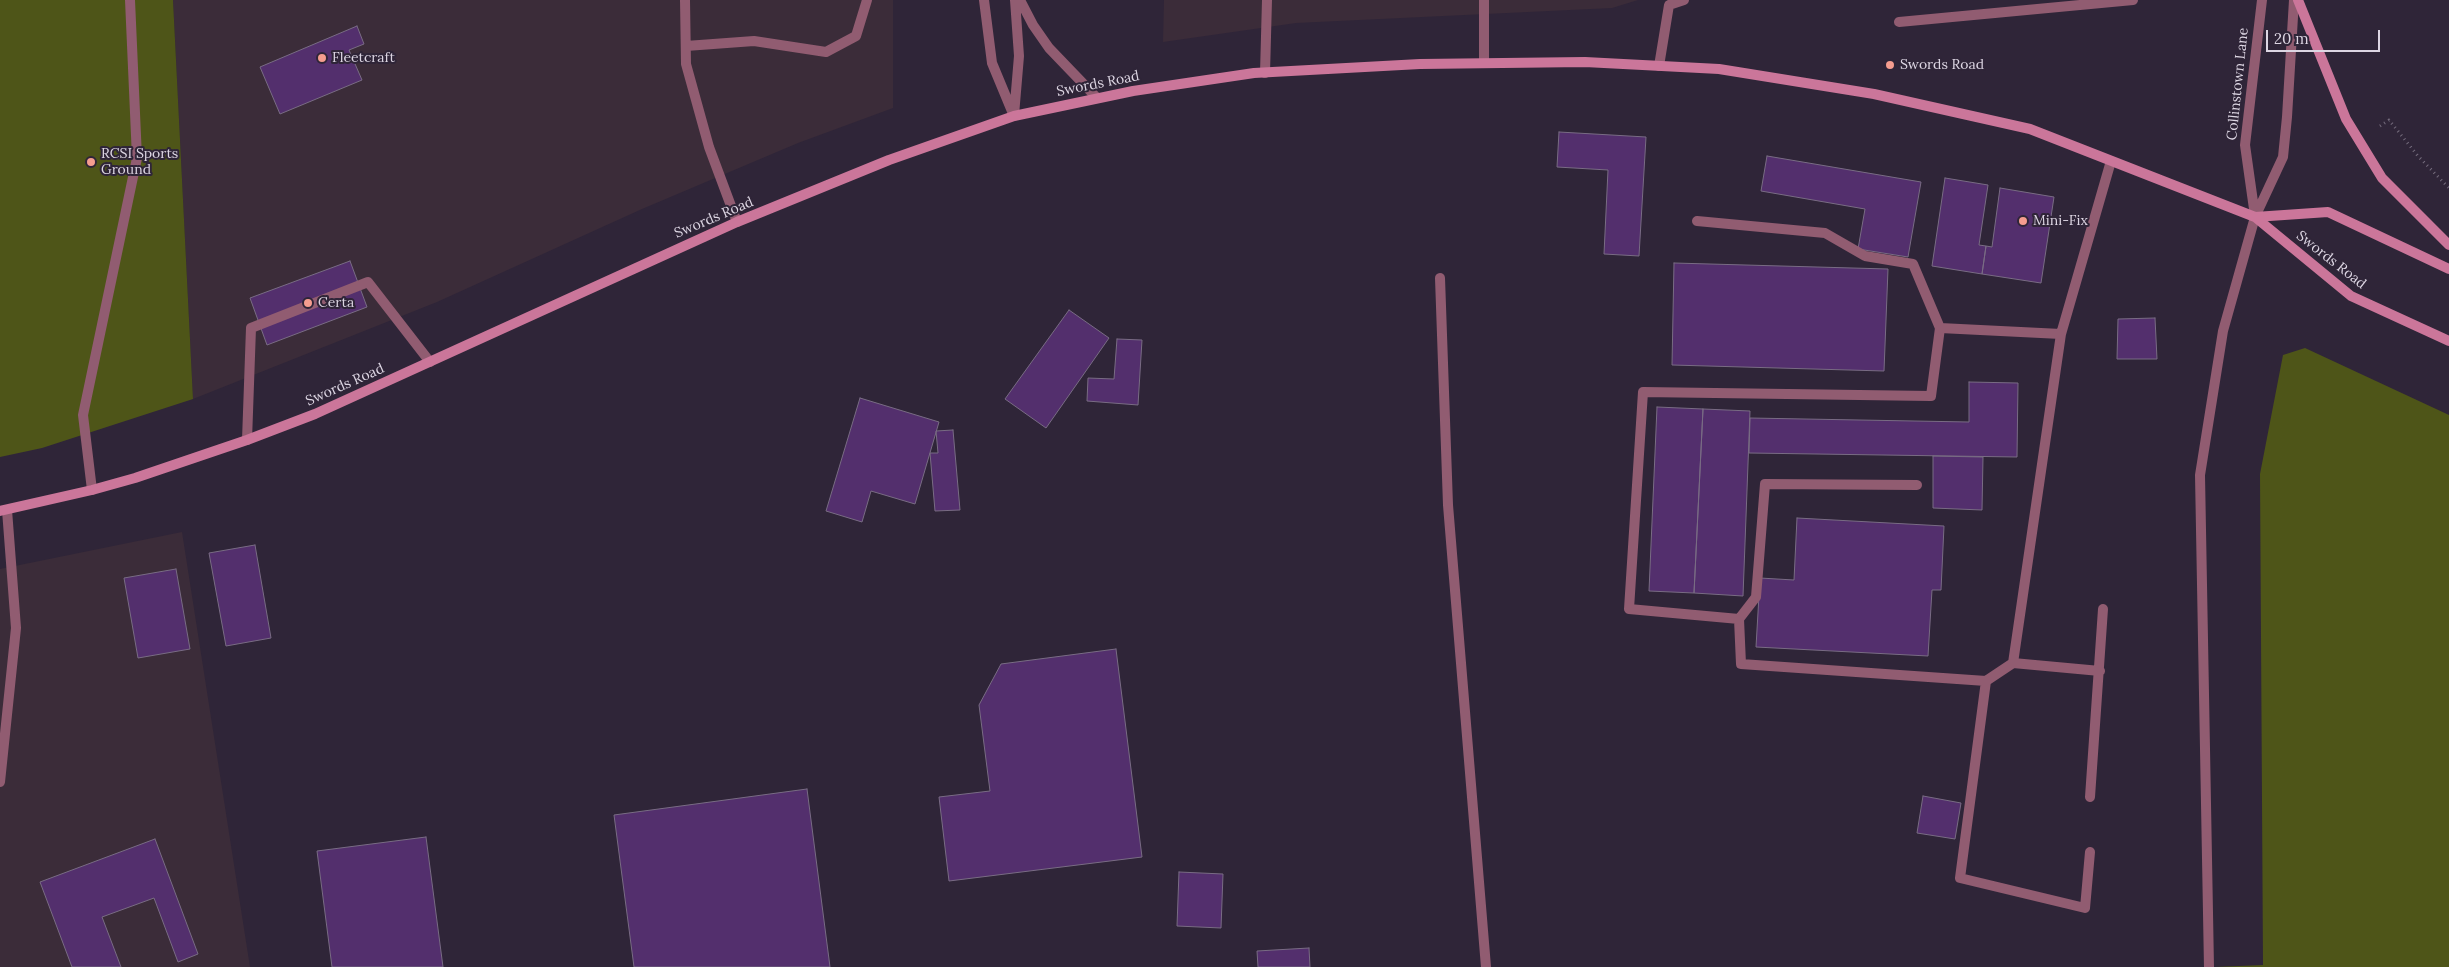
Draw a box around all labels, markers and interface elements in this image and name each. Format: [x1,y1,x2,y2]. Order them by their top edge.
scale bar [2269,20,2383,52]
street label: Collinstown Lane [2224,27,2252,141]
text: 20 m [2274,29,2309,48]
place label: Fleetcraft [332,50,395,66]
marker: Fleetcraft [316,52,328,64]
place label: Swords Road [1900,57,1984,73]
marker: Swords Road [1884,59,1896,71]
street label: Swords Road [1055,68,1141,100]
place label: RCSI Sports Ground [101,146,178,178]
marker: RCSI Sports Ground [85,156,97,168]
street label: Swords Road [672,194,756,242]
place label: Mini-Fix [2033,213,2088,229]
marker: Mini-Fix [2017,215,2029,227]
street label: Swords Road [2293,227,2369,293]
place label: Certa [318,295,354,311]
marker: Certa [302,297,314,309]
street label: Swords Road [303,360,387,410]

